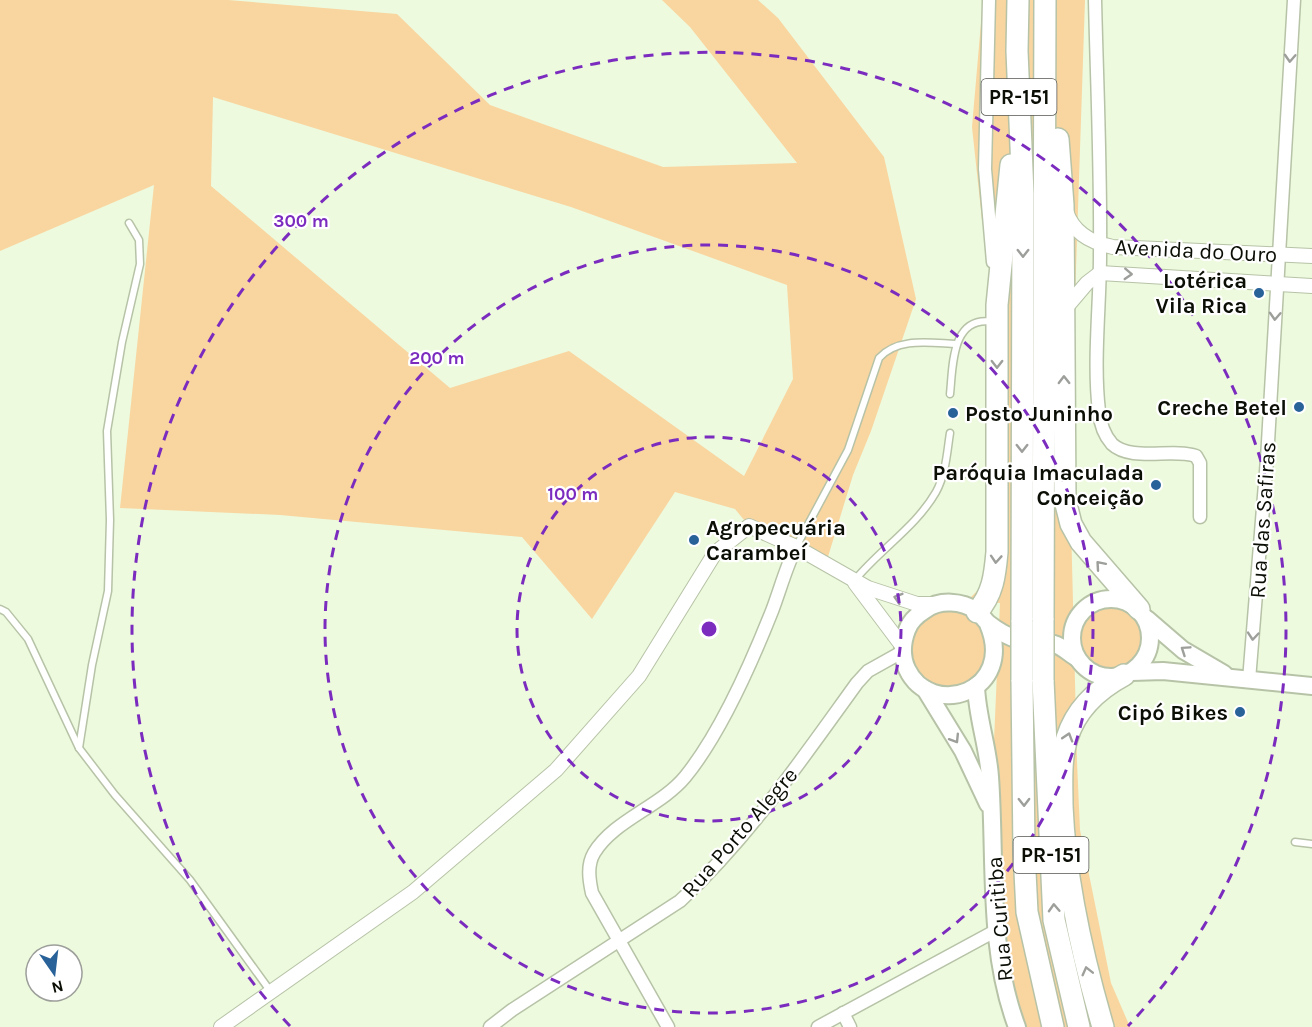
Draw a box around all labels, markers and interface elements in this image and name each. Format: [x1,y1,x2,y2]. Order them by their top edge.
one-way arrow [1284,54,1297,63]
road number: PR-151 [982,79,1056,115]
text: 300 m [273,210,329,232]
street label: Avenida do Ouro [1114,234,1278,268]
one-way arrow [1017,248,1029,257]
one-way arrow [1123,268,1132,281]
place label: Lotérica Vila Rica [1156,268,1247,319]
marker: Lotérica Vila Rica [1252,286,1266,300]
one-way arrow [1269,311,1282,320]
text: 200 m [409,347,465,369]
one-way arrow [991,359,1003,368]
one-way arrow [1058,376,1070,385]
place label: Creche Betel [1157,395,1287,421]
marker: Creche Betel [1292,400,1306,414]
place label: Posto Juninho [965,401,1113,427]
marker: Posto Juninho [946,406,960,420]
street label: Rua das Safiras [1245,441,1281,599]
one-way arrow [1016,443,1028,452]
place label: Paróquia Imaculada Conceição [933,460,1144,511]
marker: Paróquia Imaculada Conceição [1149,478,1163,492]
text: 100 m [548,483,598,505]
place label: Agropecuária Carambeí [706,515,846,566]
marker: Agropecuária Carambeí [687,533,701,547]
one-way arrow [990,554,1003,563]
one-way arrow [1096,561,1107,572]
one-way arrow [893,592,904,605]
centre of rings [699,619,719,639]
one-way arrow [1246,632,1259,641]
one-way arrow [1180,646,1191,657]
place label: Cipó Bikes [1118,700,1228,726]
marker: Cipó Bikes [1233,705,1247,719]
one-way arrow [1061,732,1073,743]
one-way arrow [948,733,960,743]
street label: Rua Porto Alegre [676,762,803,903]
one-way arrow [1018,797,1030,806]
road number: PR-151 [1014,837,1088,873]
street label: Rua Curitiba [982,855,1018,983]
one-way arrow [1047,904,1060,913]
north arrow [24,943,84,1003]
one-way arrow [1082,966,1095,976]
text: N [50,976,65,998]

